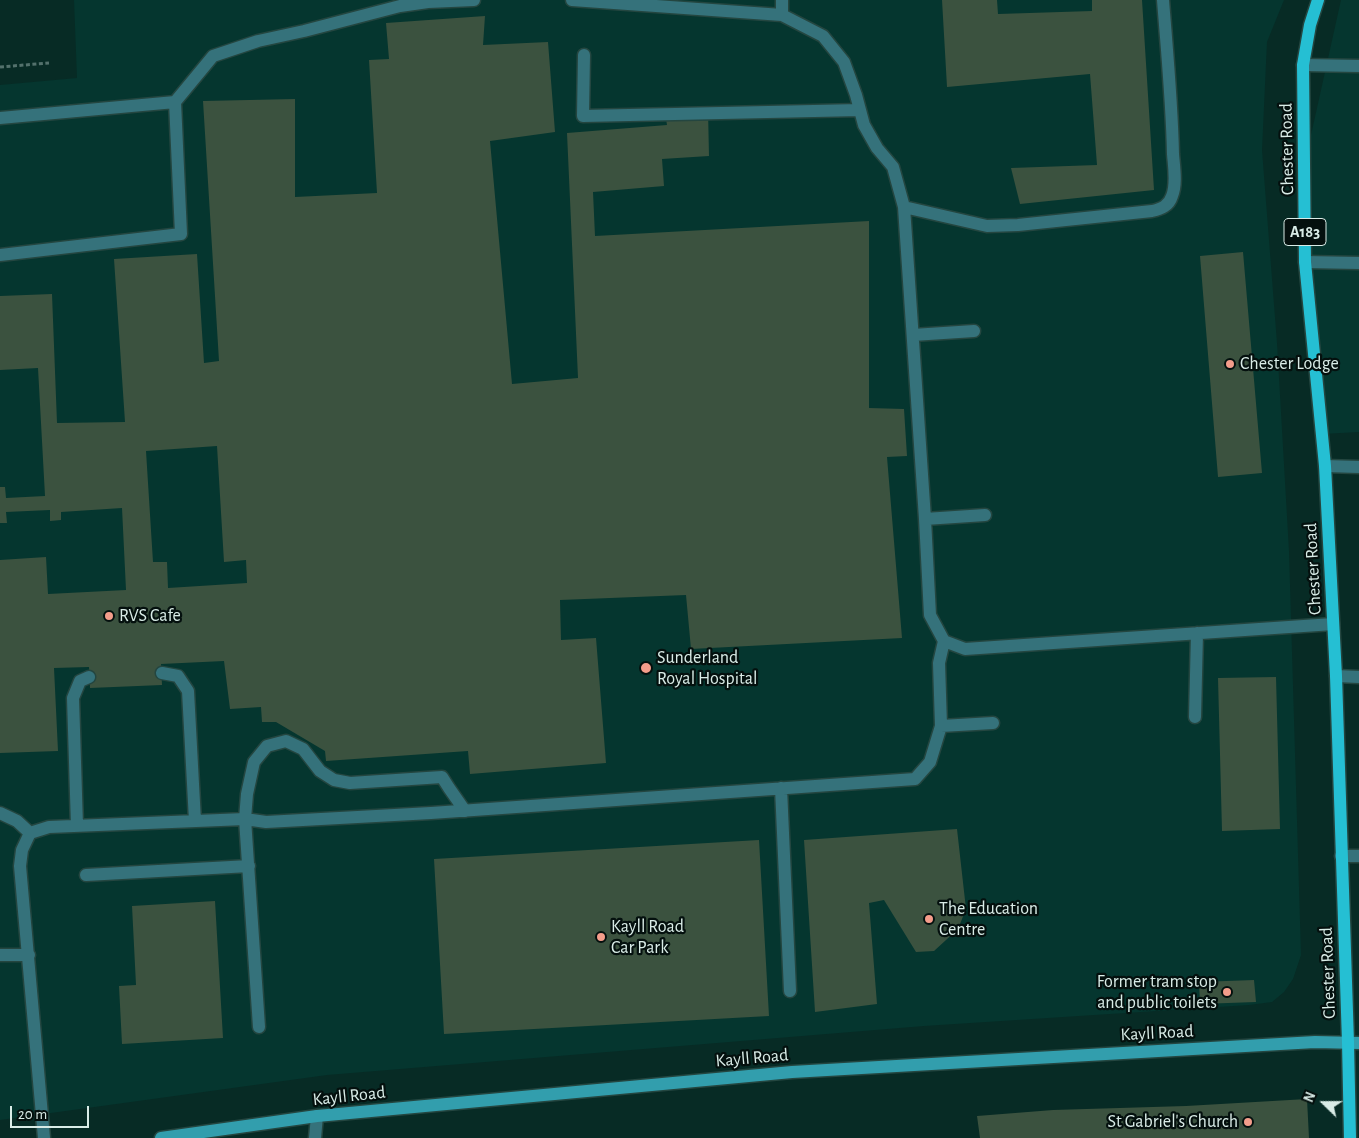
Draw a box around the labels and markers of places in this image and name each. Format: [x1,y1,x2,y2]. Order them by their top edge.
place label: Chester Lodge [1240,353,1339,375]
marker: Chester Lodge [1224,358,1236,370]
place label: RVS Cafe [119,605,181,627]
marker: RVS Cafe [103,610,115,622]
place label: Sunderland Royal Hospital [657,647,758,690]
marker: Sunderland Royal Hospital [639,661,653,675]
place label: The Education Centre [939,898,1038,941]
marker: The Education Centre [923,913,935,925]
place label: Kayll Road Car Park [611,916,684,959]
marker: Kayll Road Car Park [595,931,607,943]
place label: Former tram stop and public toilets [1097,971,1217,1014]
marker: Former tram stop and public toilets [1221,986,1233,998]
place label: St Gabriel's Church [1107,1111,1238,1133]
marker: St Gabriel's Church [1242,1116,1254,1128]

